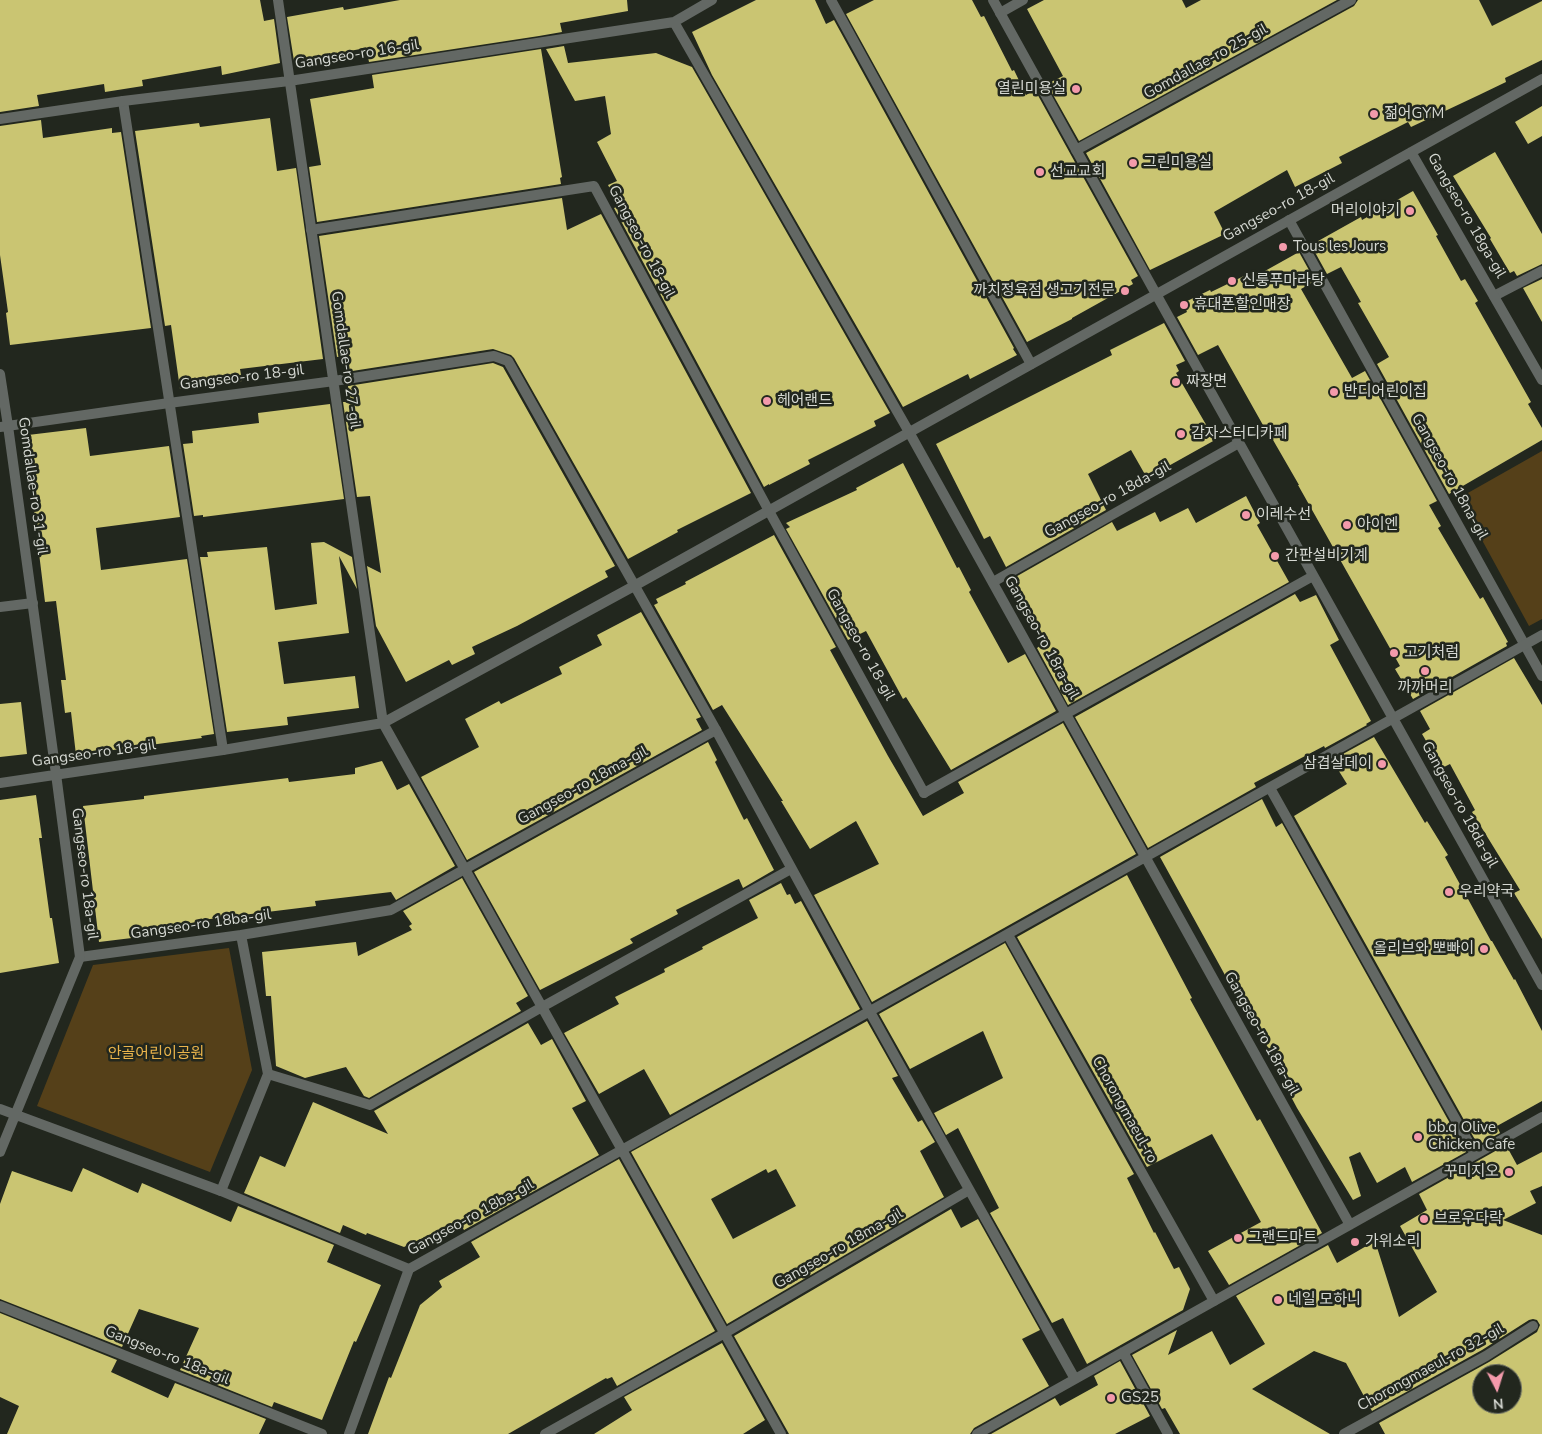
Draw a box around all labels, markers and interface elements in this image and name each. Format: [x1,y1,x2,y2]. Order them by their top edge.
street label: Gomdallae-ro 25-gil [1141,20,1271,104]
street label: Gangseo-ro 16-gil [294,36,420,74]
place label: 열린미용실 [997,80,1066,98]
marker: 열린미용실 [1070,83,1082,95]
place label: 젊어GYM [1384,105,1444,123]
marker: 젊어GYM [1368,108,1380,120]
street label: Gangseo-ro 18ga-gil [1423,150,1509,282]
place label: 그린미용실 [1143,154,1212,172]
marker: 그린미용실 [1127,157,1139,169]
place label: 선교교회 [1050,163,1105,181]
marker: 선교교회 [1034,166,1046,178]
street label: Gangseo-ro 18-gil [1220,170,1338,246]
street label: Gangseo-ro 18-gil [604,183,678,301]
place label: 머리이야기 [1331,202,1400,220]
marker: 머리이야기 [1404,205,1416,217]
place label: Tous les Jours [1293,238,1386,256]
marker: Tous les Jours [1277,241,1289,253]
place label: 신룽푸마라탕 [1242,272,1325,290]
marker: 신룽푸마라탕 [1226,275,1238,287]
place label: 까치정육점 생고기전문 [973,282,1115,300]
marker: 까치정육점 생고기전문 [1119,285,1131,297]
street label: Gomdallae-ro 27-gil [326,290,364,430]
place label: 휴대폰할인매장 [1194,296,1291,314]
marker: 휴대폰할인매장 [1178,299,1190,311]
street label: Gangseo-ro 18-gil [179,361,305,395]
place label: 짜장면 [1186,373,1227,391]
marker: 짜장면 [1170,376,1182,388]
place label: 반디어린이집 [1344,383,1427,401]
marker: 반디어린이집 [1328,386,1340,398]
place label: 헤어랜드 [777,392,832,410]
marker: 헤어랜드 [761,395,773,407]
street label: Gangseo-ro 18na-gil [1407,411,1491,543]
street label: Gomdallae-ro 31-gil [13,416,51,556]
place label: 감자스터디카페 [1191,425,1288,443]
marker: 감자스터디카페 [1175,428,1187,440]
street label: Gangseo-ro 18da-gil [1042,458,1174,542]
place label: 이레수선 [1256,506,1311,524]
marker: 이레수선 [1240,509,1252,521]
place label: 아이엔 [1357,516,1398,534]
marker: 아이엔 [1341,519,1353,531]
place label: 간판설비기계 [1285,547,1368,565]
marker: 간판설비기계 [1269,550,1281,562]
street label: Gangseo-ro 18ra-gil [1000,573,1082,703]
street label: Gangseo-ro 18-gil [822,586,898,704]
place label: 고기처럼 [1404,644,1459,662]
marker: 고기처럼 [1388,647,1400,659]
marker: 까까머리 [1419,665,1431,677]
place label: 까까머리 [1397,679,1453,697]
street label: Gangseo-ro 18-gil [31,736,157,772]
street label: Gangseo-ro 18da-gil [1417,739,1501,871]
street label: Gangseo-ro 18ma-gil [515,743,651,829]
place label: 삼겹살데이 [1303,755,1372,773]
marker: 삼겹살데이 [1376,758,1388,770]
street label: Gangseo-ro 18a-gil [67,807,101,941]
place label: 우리약국 [1459,883,1514,901]
marker: 우리약국 [1443,886,1455,898]
street label: Gangseo-ro 18ba-gil [130,906,272,944]
place label: 올리브와 뽀빠이 [1374,940,1474,958]
marker: 올리브와 뽀빠이 [1478,943,1490,955]
street label: Gangseo-ro 18ra-gil [1220,969,1302,1099]
park label: 안골어린이공원 [108,1045,204,1063]
street label: Chorongmaeul-ro [1087,1053,1161,1167]
place label: bb.q Olive Chicken Cafe [1428,1119,1515,1154]
marker: bb.q Olive Chicken Cafe [1412,1131,1424,1143]
place label: 꾸미지오 [1444,1163,1499,1181]
marker: 꾸미지오 [1503,1166,1515,1178]
street label: Gangseo-ro 18ba-gil [405,1176,537,1260]
street label: Gangseo-ro 18ma-gil [771,1205,907,1293]
place label: 브로우다락 [1434,1210,1503,1228]
marker: 브로우다락 [1418,1213,1430,1225]
place label: 그랜드마트 [1248,1229,1317,1247]
marker: 그랜드마트 [1232,1232,1244,1244]
place label: 가위소리 [1365,1233,1420,1251]
marker: 가위소리 [1349,1236,1361,1248]
place label: 네일 모하니 [1288,1291,1361,1309]
marker: 네일 모하니 [1272,1294,1284,1306]
street label: Chorongmaeul-ro 32-gil [1355,1320,1507,1416]
street label: Gangseo-ro 18a-gil [102,1323,232,1389]
north arrow [1472,1364,1522,1414]
place label: GS25 [1121,1389,1159,1407]
marker: GS25 [1105,1392,1117,1404]
text: N [1492,1394,1504,1413]

